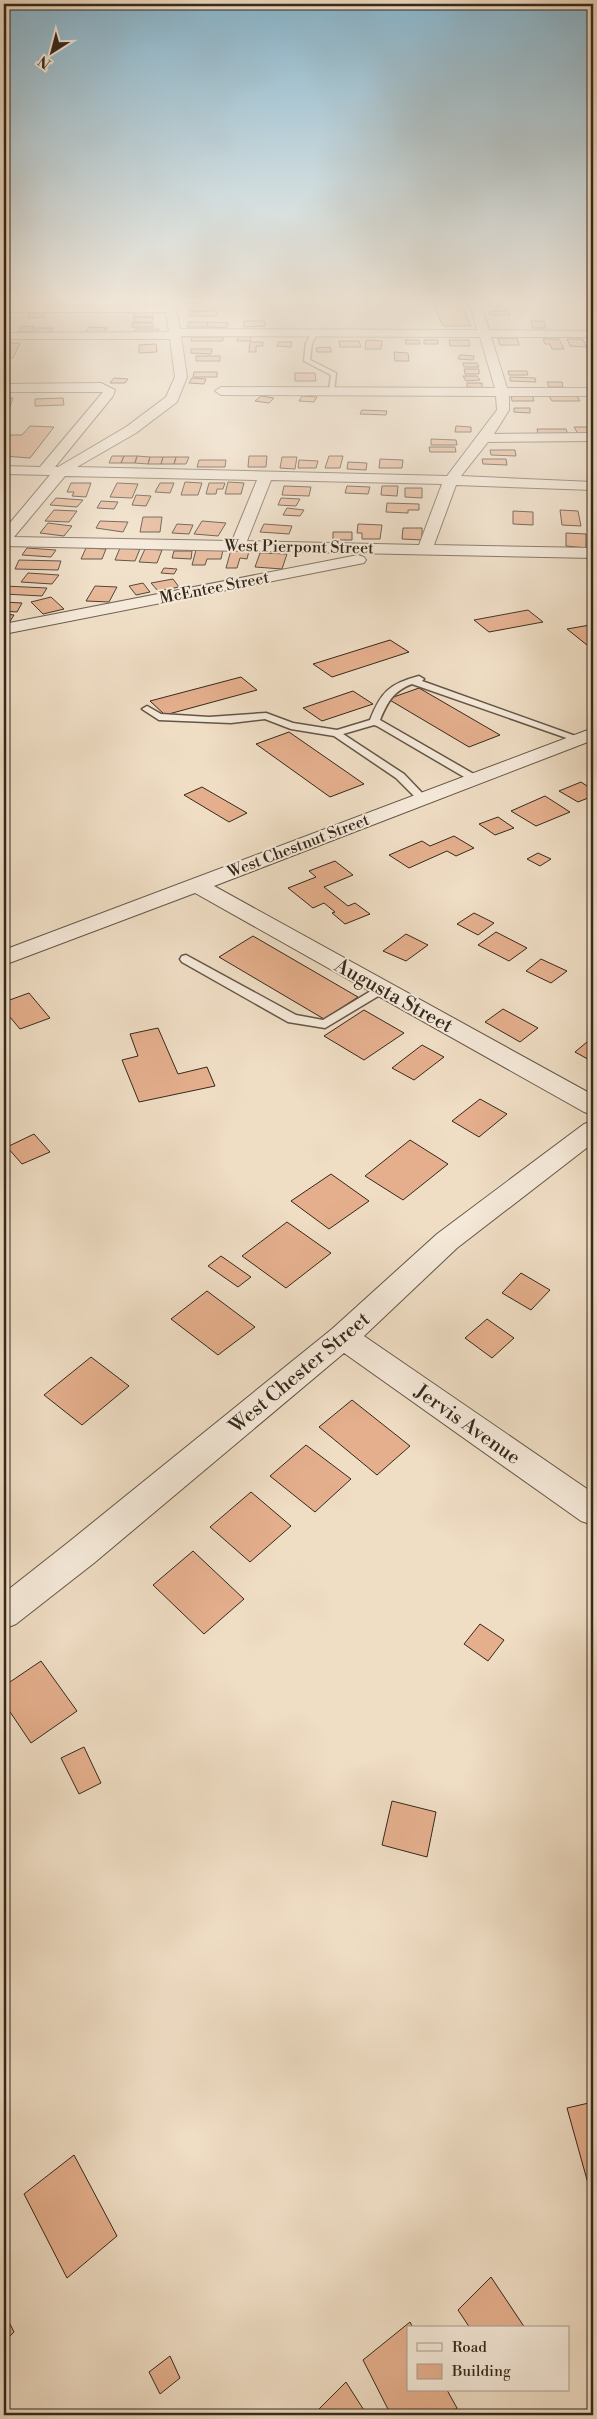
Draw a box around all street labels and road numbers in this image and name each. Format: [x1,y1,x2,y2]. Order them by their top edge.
street label: West Pierpont Street [223,536,374,558]
street label: McEntee Street [158,567,271,608]
street label: West Chestnut Street [224,810,372,883]
street label: Augusta Street [329,953,457,1039]
street label: West Chester Street [224,1307,375,1440]
street label: Jervis Avenue [409,1379,525,1471]

